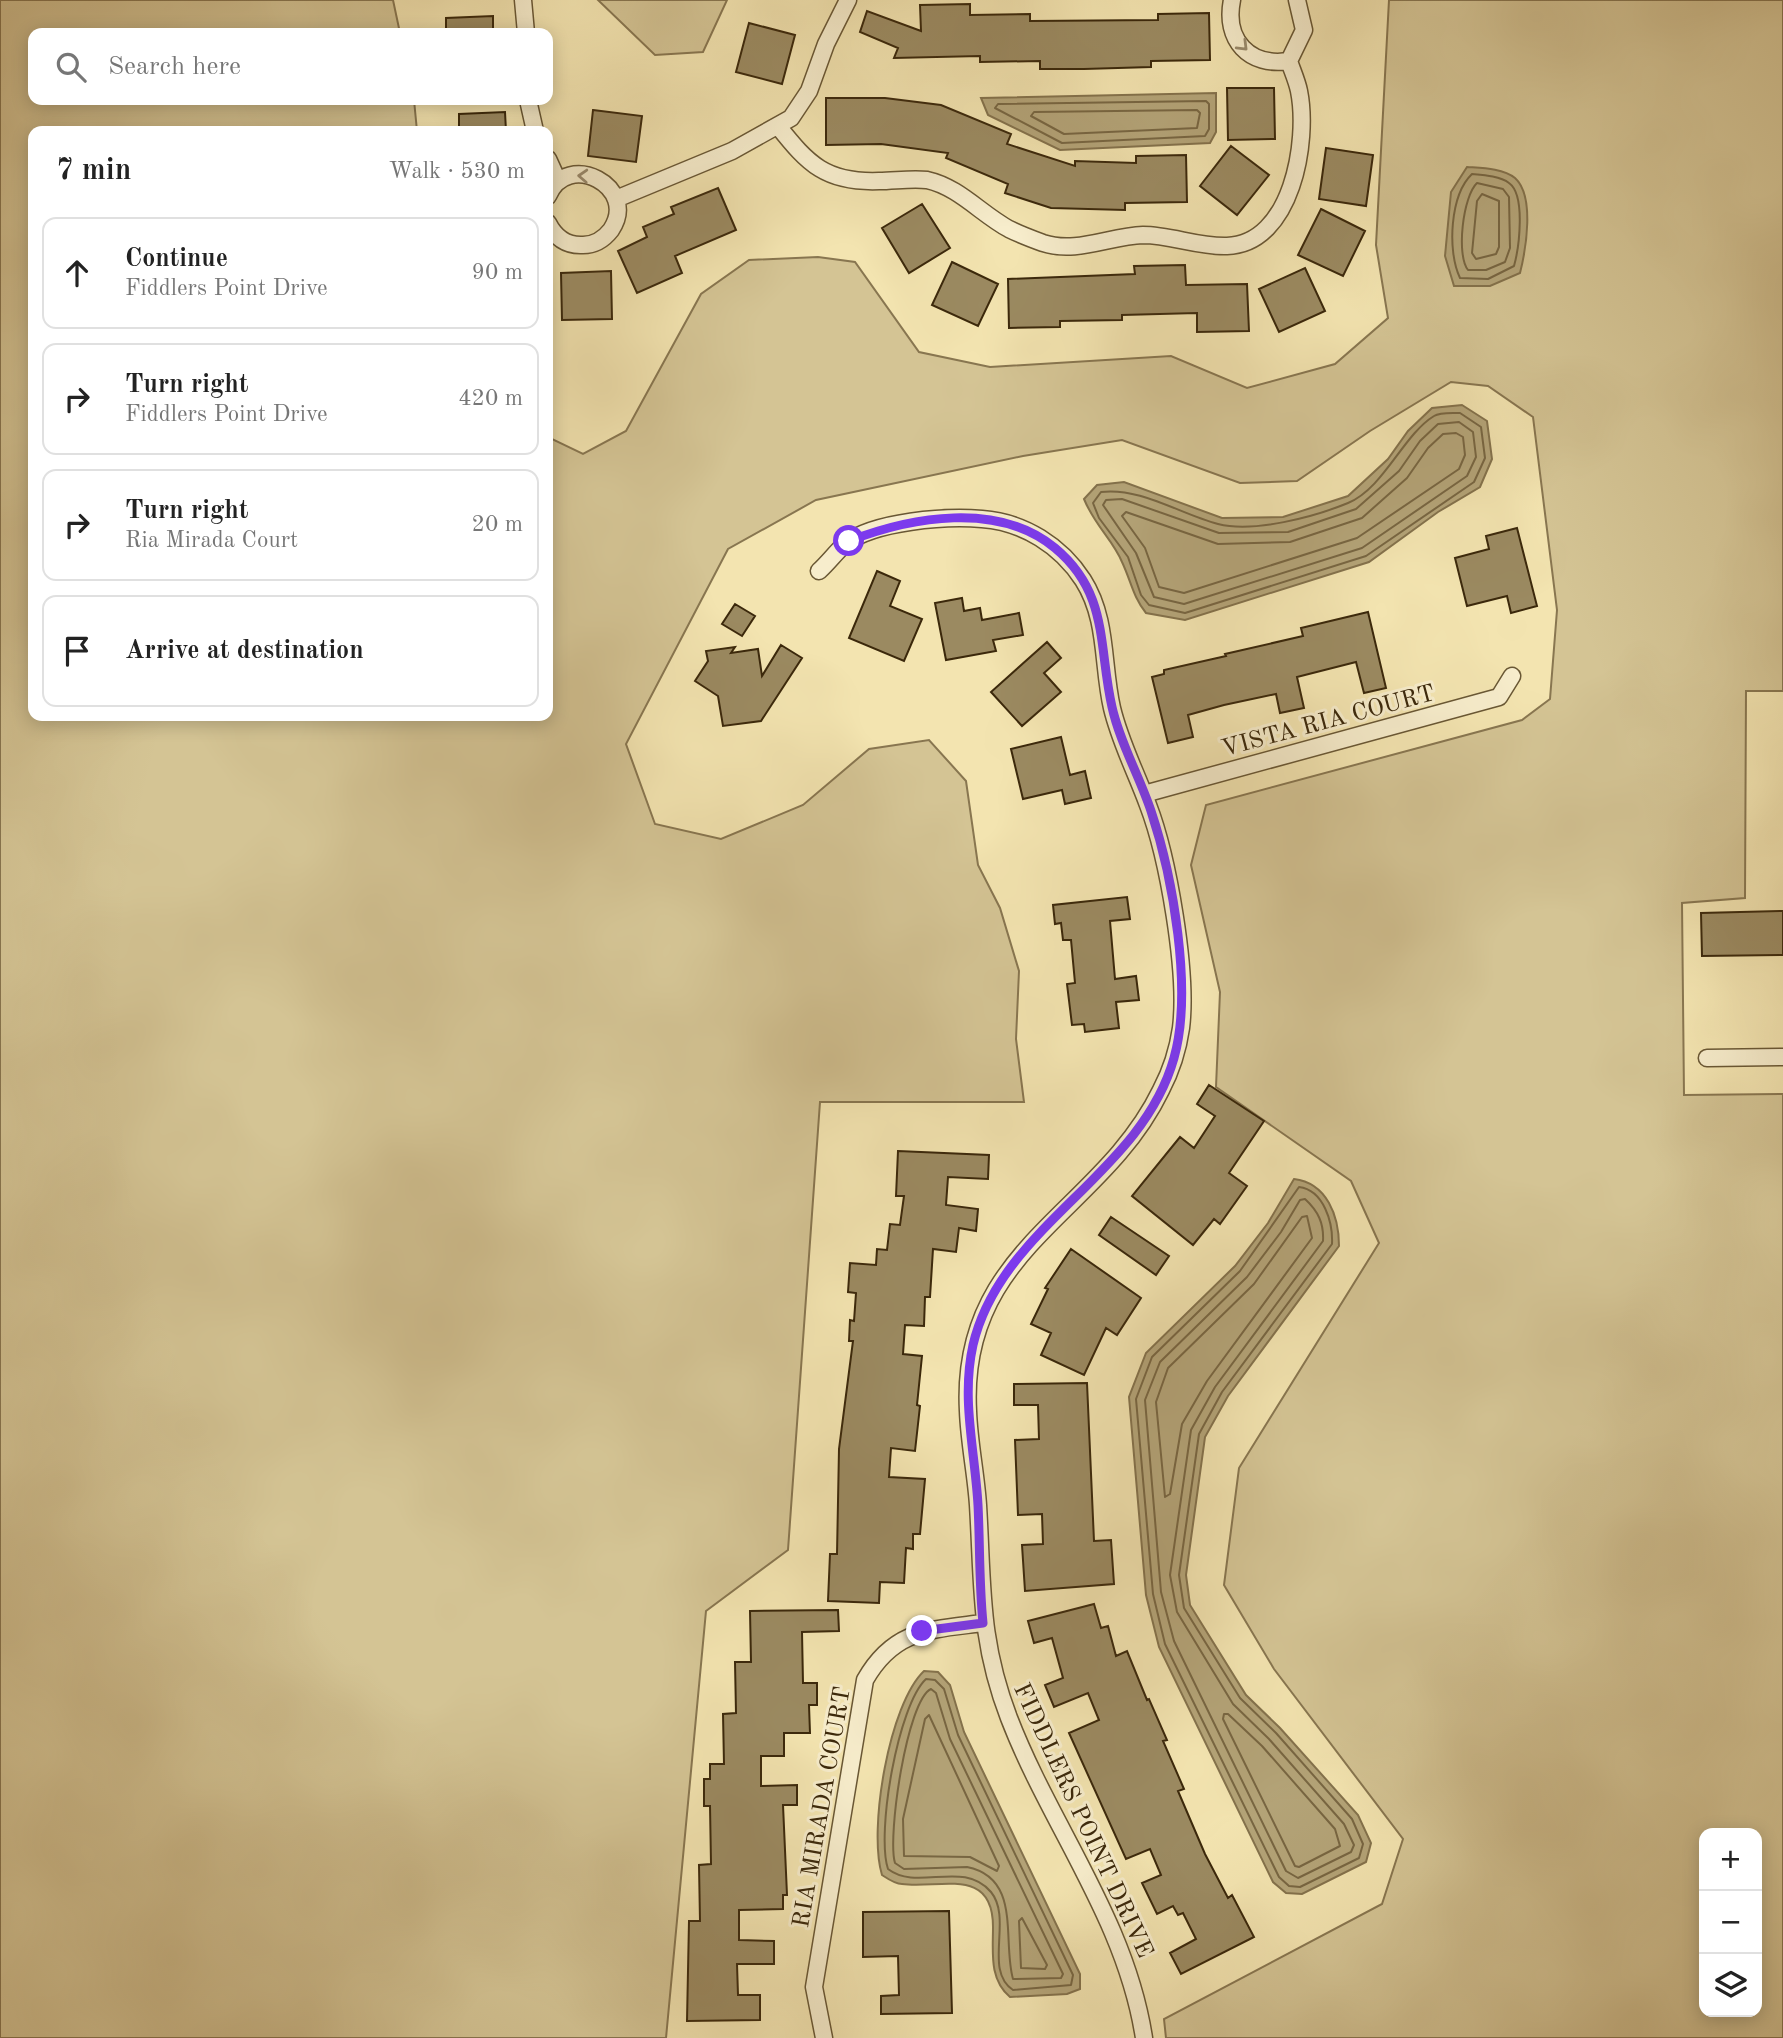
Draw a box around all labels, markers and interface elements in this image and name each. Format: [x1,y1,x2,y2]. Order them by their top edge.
search box [28,28,553,105]
one-way arrow [1235,38,1248,51]
icon: search [52,48,90,86]
text: Search here [108,54,241,80]
text: 7 min [56,156,131,186]
text: Walk · 530 m [389,160,525,183]
one-way arrow [577,168,588,183]
text: Continue [125,246,228,272]
icon: ahead [58,254,96,292]
text: 90 m [472,261,523,284]
text: Fiddlers Point Drive [125,277,328,300]
text: Turn right [125,372,248,398]
icon: right [58,380,96,418]
text: 420 m [458,387,523,410]
text: Fiddlers Point Drive [125,403,328,426]
text: Turn right [125,498,248,524]
icon: right [58,506,96,544]
text: 20 m [472,513,523,536]
route start [833,525,864,556]
text: Ria Mirada Court [125,529,298,552]
icon: arrive [58,632,96,670]
text: Arrive at destination [125,638,364,664]
street label: VISTA RIA COURT [1219,682,1438,762]
route end [906,1615,937,1646]
street label: FIDDLERS POINT DRIVE [1008,1680,1156,1962]
street label: RIA MIRADA COURT [790,1685,856,1930]
map controls [1699,1828,1762,2017]
button: + [1699,1828,1762,1891]
button: − [1699,1891,1762,1954]
button: layers [1699,1954,1762,2017]

